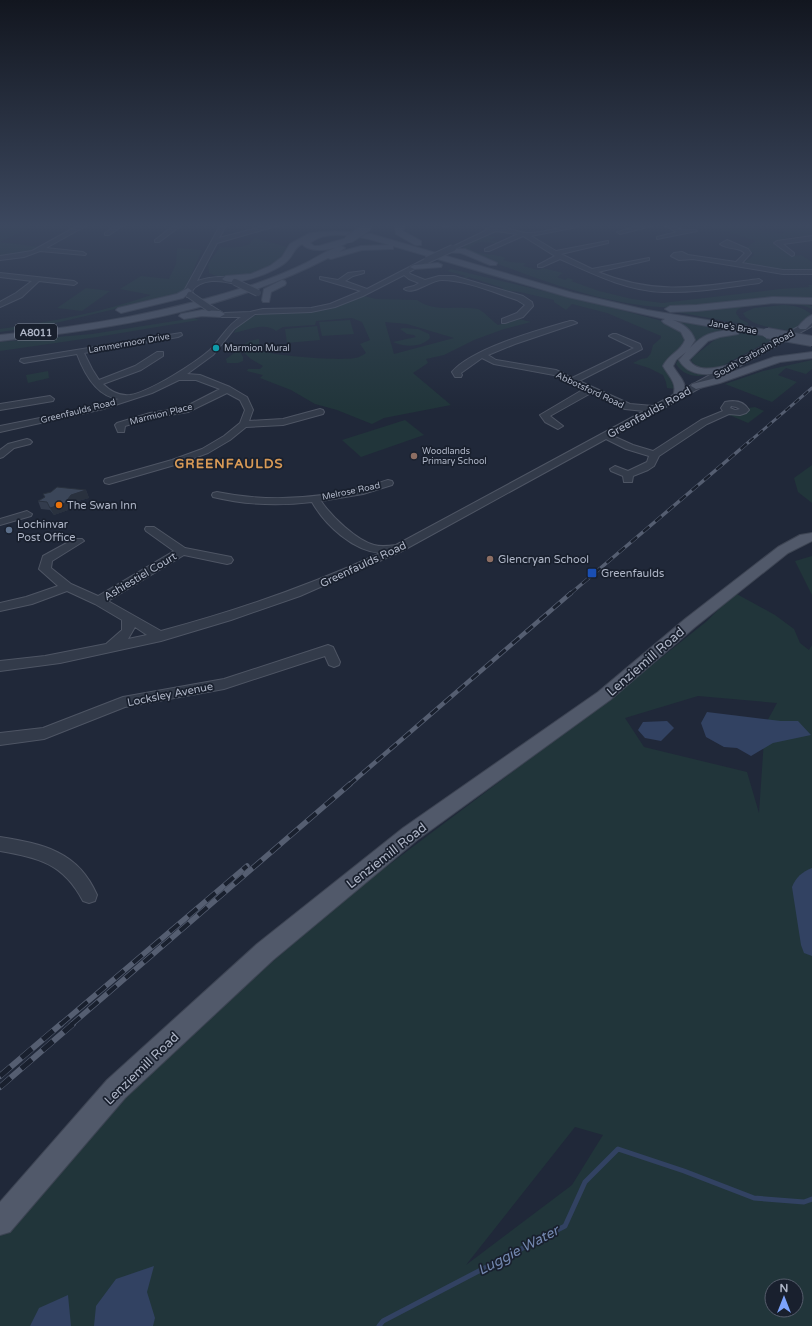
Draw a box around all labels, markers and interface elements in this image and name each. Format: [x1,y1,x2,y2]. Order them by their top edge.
street label: Jane's Brae [708,318,758,337]
road number: A8011 [15,324,57,340]
street label: South Carbrain Road [712,328,796,381]
street label: Lammermoor Drive [88,331,171,356]
marker: Marmion Mural [211,343,221,353]
place label: Marmion Mural [224,343,290,354]
street label: Abbotsford Road [554,370,626,411]
street label: Greenfaulds Road [605,384,693,441]
street label: Greenfaulds Road [40,397,117,426]
street label: Marmion Place [129,401,194,428]
place label: Woodlands Primary School [422,446,487,467]
marker: Woodlands Primary School [409,451,419,461]
district label: GREENFAULDS [175,456,283,472]
street label: Melrose Road [321,480,381,503]
place label: The Swan Inn [67,499,137,512]
marker: The Swan Inn [54,500,64,510]
place label: Lochinvar Post Office [17,518,76,544]
marker: Lochinvar Post Office [4,525,14,535]
street label: Greenfaulds Road [318,539,408,590]
street label: Ashiestiel Court [102,550,179,603]
place label: Glencryan School [498,553,589,566]
marker: Glencryan School [485,554,495,564]
marker: Greenfaulds [586,567,598,579]
place label: Greenfaulds [601,567,664,580]
street label: Lenziemill Road [604,624,688,700]
street label: Locksley Avenue [126,680,214,709]
street label: Lenziemill Road [343,819,430,892]
street label: Lenziemill Road [101,1029,182,1108]
water label: Luggie Water [475,1221,563,1279]
north arrow [764,1278,804,1318]
text: N [780,1282,788,1295]

